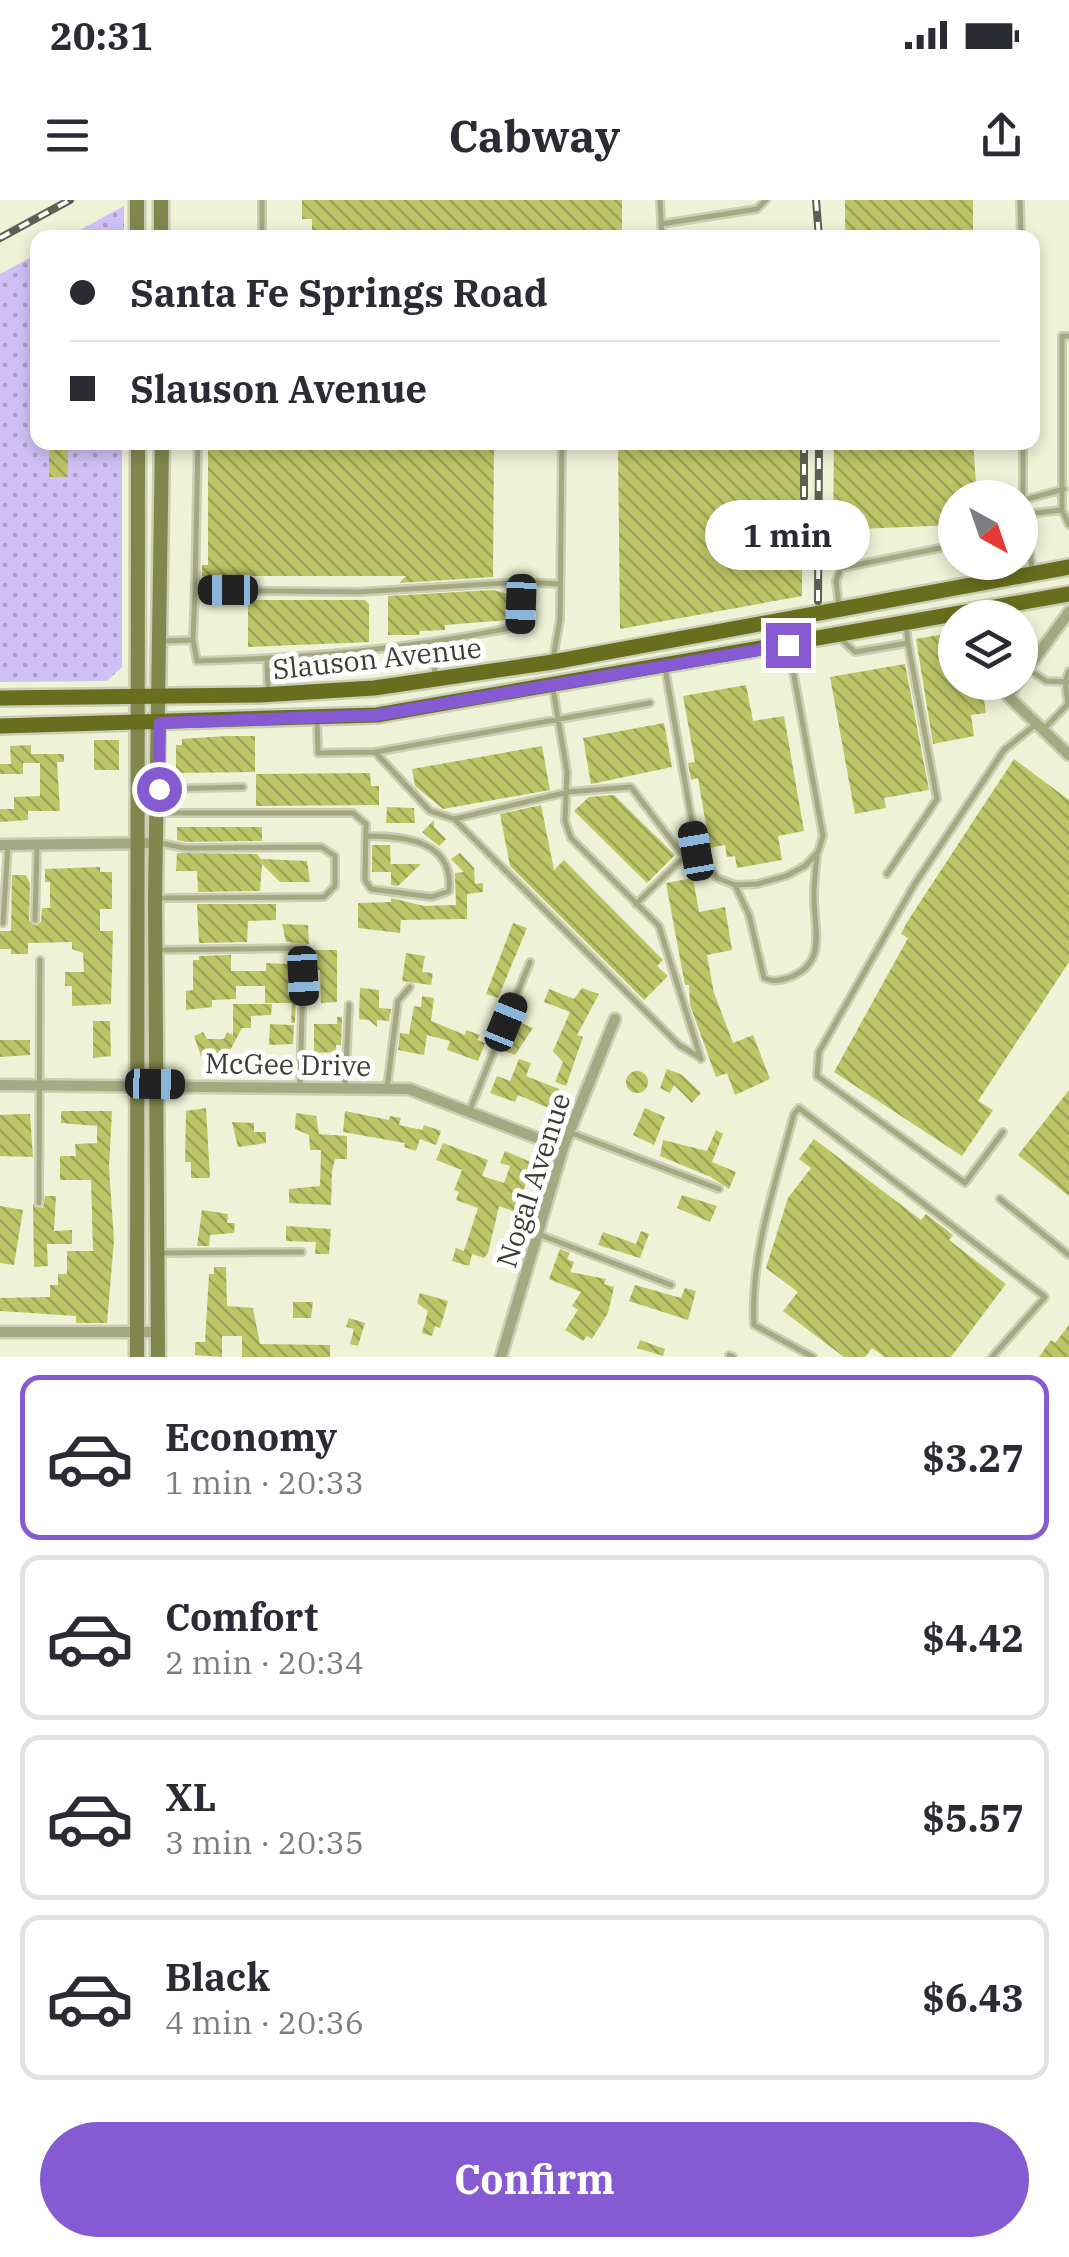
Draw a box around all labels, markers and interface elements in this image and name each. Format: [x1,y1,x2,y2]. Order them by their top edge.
text: 20:31 [50,11,153,60]
text: Cabway [449,106,620,164]
icon: menu [40,108,95,163]
icon: share [974,108,1029,163]
text: Santa Fe Springs Road [130,268,548,317]
text: Slauson Avenue [130,364,427,413]
north arrow [938,480,1038,580]
map controls [938,480,1038,700]
callout: 1 min [706,500,870,570]
text: 1 min [743,514,832,556]
car [505,573,537,635]
car [198,575,258,605]
button: layers [938,600,1038,700]
route end [766,623,811,668]
street label: Slauson Avenue [271,629,483,687]
route start [137,767,182,812]
car [676,819,716,883]
car [286,945,320,1007]
car [481,989,531,1055]
street label: McGee Drive [205,1044,371,1084]
car [125,1068,185,1100]
street label: Nogal Avenue [487,1088,579,1272]
text: Economy [165,1412,337,1461]
icon: car [45,1413,135,1503]
text: $3.27 [922,1433,1024,1482]
text: 1 min · 20:33 [165,1461,364,1503]
text: Comfort [165,1592,318,1641]
icon: car [45,1593,135,1683]
text: $4.42 [922,1613,1024,1662]
text: 2 min · 20:34 [165,1641,364,1683]
text: XL [165,1772,216,1821]
icon: car [45,1773,135,1863]
text: $5.57 [922,1793,1024,1842]
text: 3 min · 20:35 [165,1821,364,1863]
text: Black [165,1952,270,2001]
icon: car [45,1953,135,2043]
text: $6.43 [922,1973,1024,2022]
text: 4 min · 20:36 [165,2001,364,2043]
button: Confirm [40,2122,1029,2237]

